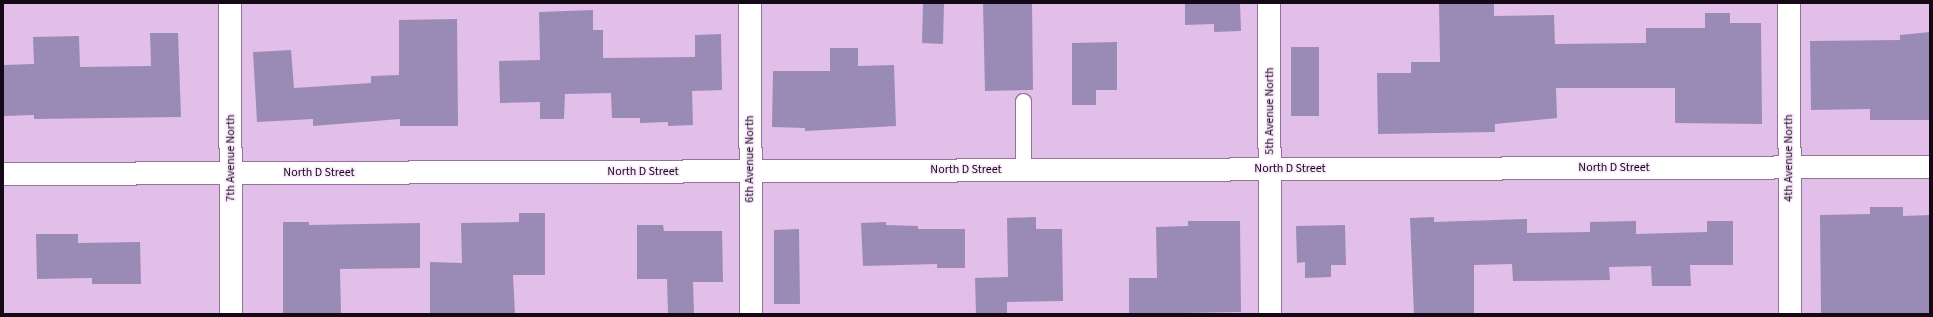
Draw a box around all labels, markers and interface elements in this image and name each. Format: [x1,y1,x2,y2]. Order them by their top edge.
street label: 5th Avenue North [1263,67,1277,155]
street label: 7th Avenue North [224,114,238,202]
street label: 4th Avenue North [1782,114,1796,202]
street label: 6th Avenue North [743,115,757,203]
street label: North D Street [1578,161,1650,175]
street label: North D Street [1254,162,1326,176]
street label: North D Street [930,163,1002,177]
street label: North D Street [607,165,679,179]
street label: North D Street [283,166,355,180]

